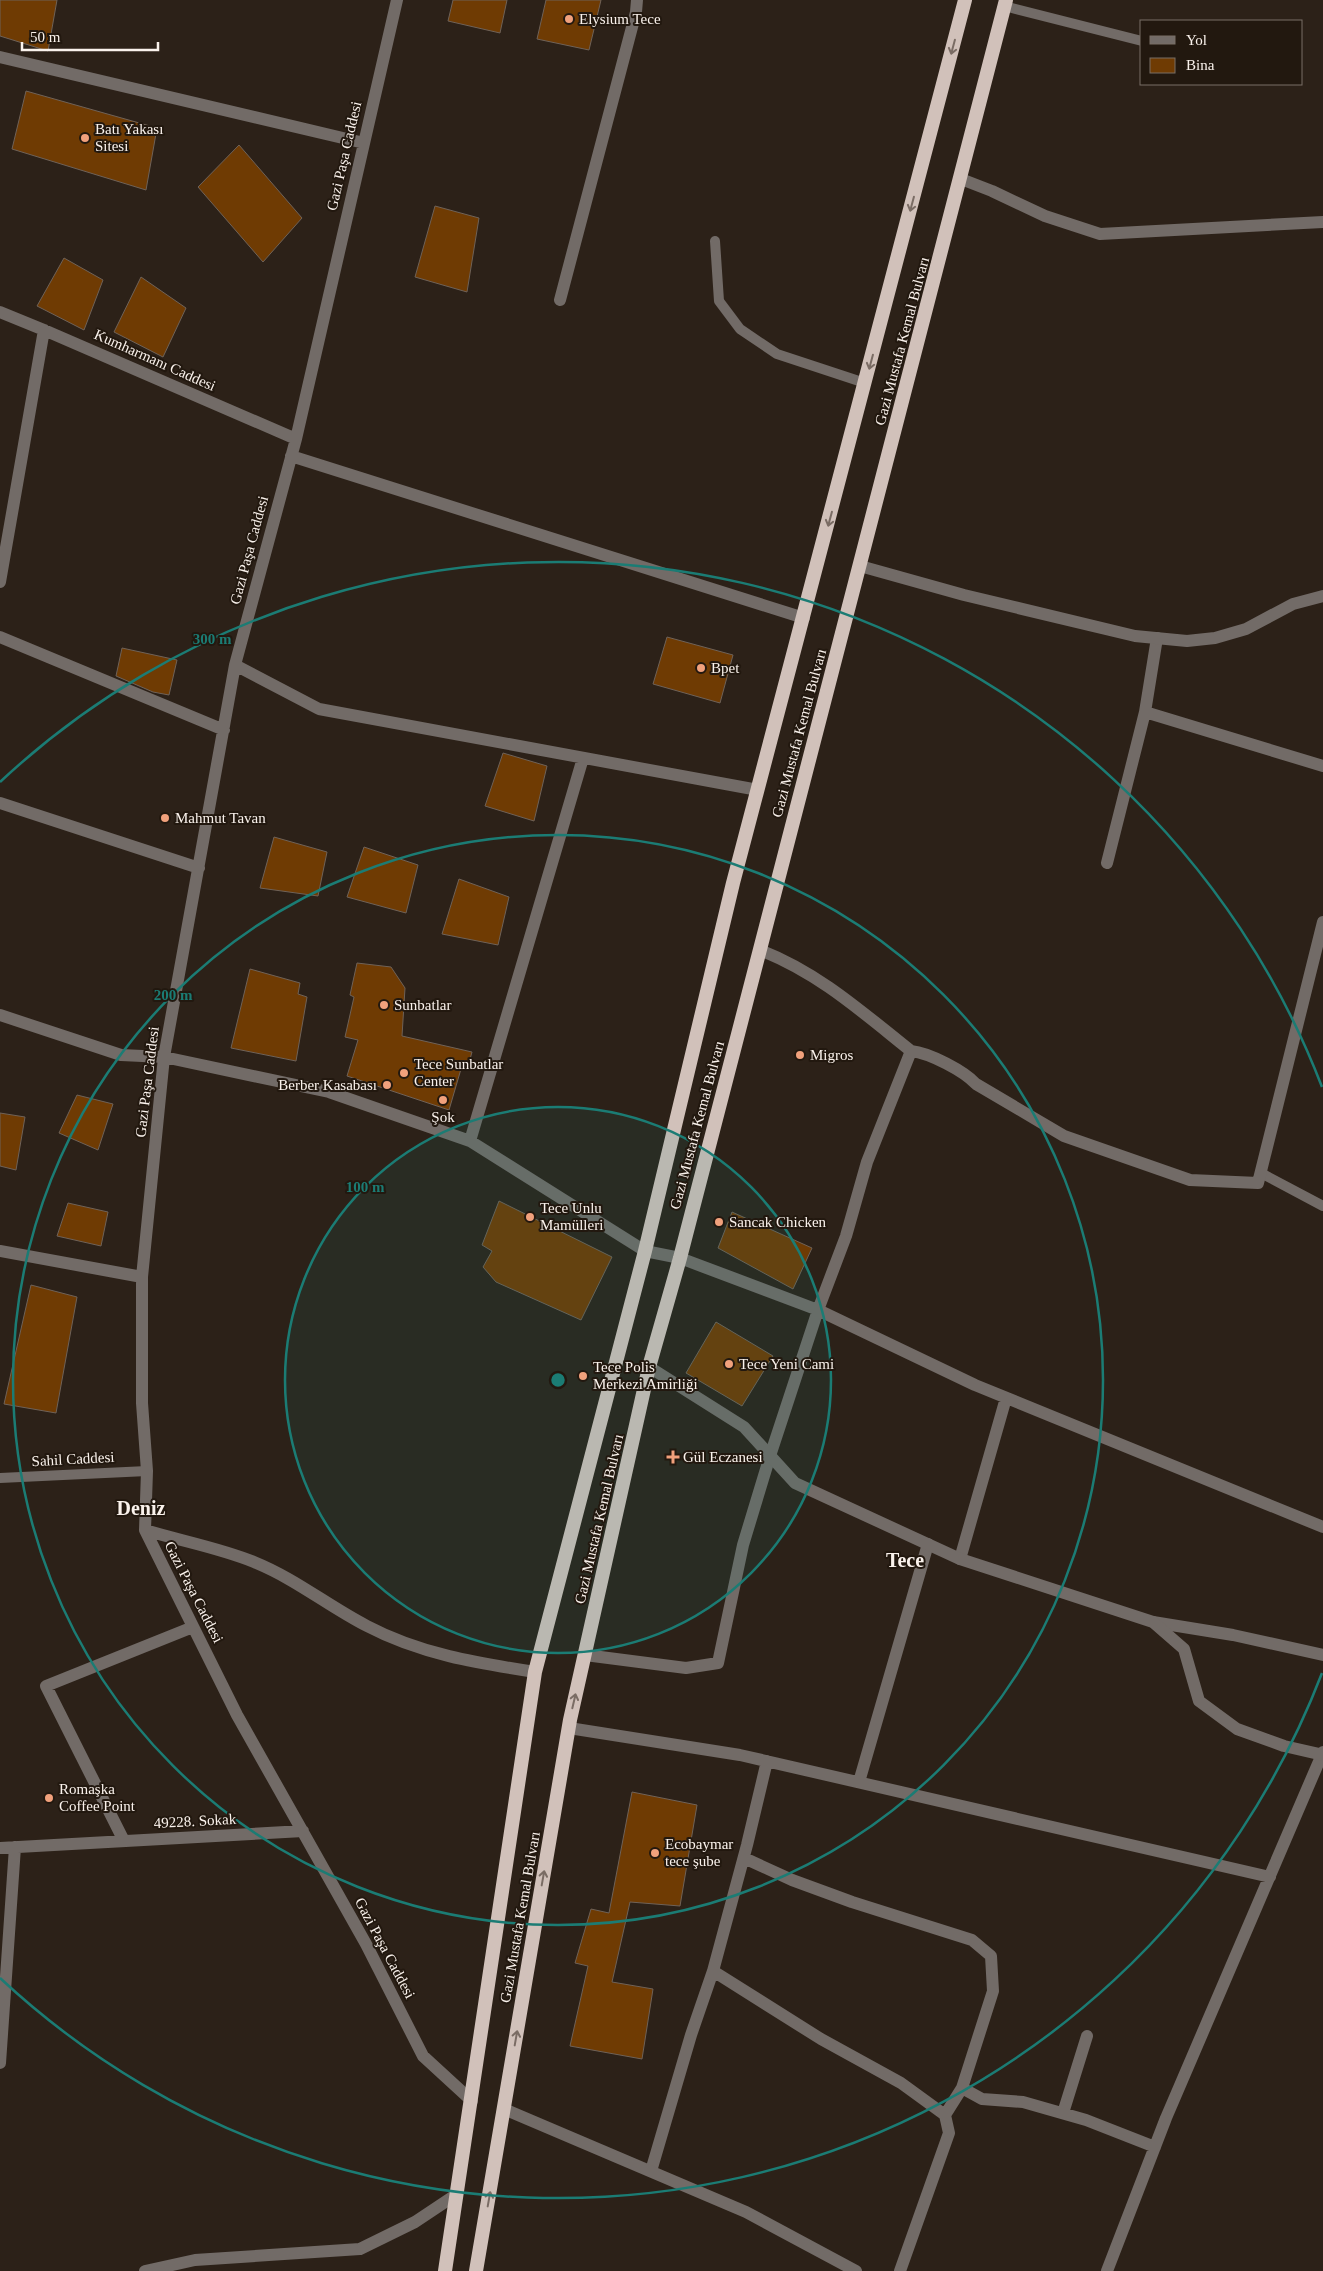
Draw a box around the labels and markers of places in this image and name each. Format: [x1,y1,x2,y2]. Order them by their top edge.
place label: Elysium Tece [579,11,661,27]
marker: Elysium Tece [563,13,575,25]
place label: Batı Yakası Sitesi [95,121,163,154]
marker: Batı Yakası Sitesi [79,132,91,144]
place label: Bpet [711,660,740,676]
marker: Bpet [695,662,707,674]
place label: Mahmut Tavan [175,810,266,826]
marker: Mahmut Tavan [159,812,171,824]
place label: Sunbatlar [394,997,452,1013]
marker: Sunbatlar [378,999,390,1011]
place label: Migros [810,1047,854,1063]
marker: Migros [794,1049,806,1061]
place label: Tece Sunbatlar Center [414,1056,503,1089]
marker: Tece Sunbatlar Center [398,1067,410,1079]
place label: Berber Kasabası [278,1077,377,1093]
marker: Berber Kasabası [381,1079,393,1091]
marker: Şok [437,1094,449,1106]
place label: Şok [431,1109,455,1125]
place label: Tece Unlu Mamülleri [540,1200,603,1233]
marker: Tece Unlu Mamülleri [524,1211,536,1223]
place label: Sancak Chicken [729,1214,827,1230]
marker: Sancak Chicken [713,1216,725,1228]
place label: Tece Yeni Cami [739,1356,834,1372]
marker: Tece Yeni Cami [723,1358,735,1370]
place label: Tece Polis Merkezi Amirliği [593,1359,698,1392]
marker: Tece Polis Merkezi Amirliği [577,1370,589,1382]
centre of rings [549,1371,567,1389]
place label: Gül Eczanesi [683,1449,763,1465]
marker: Gül Eczanesi [667,1451,679,1463]
place label: Romaşka Coffee Point [59,1781,136,1814]
marker: Romaşka Coffee Point [43,1792,55,1804]
place label: Ecobaymar tece şube [665,1836,733,1869]
marker: Ecobaymar tece şube [649,1847,661,1859]

